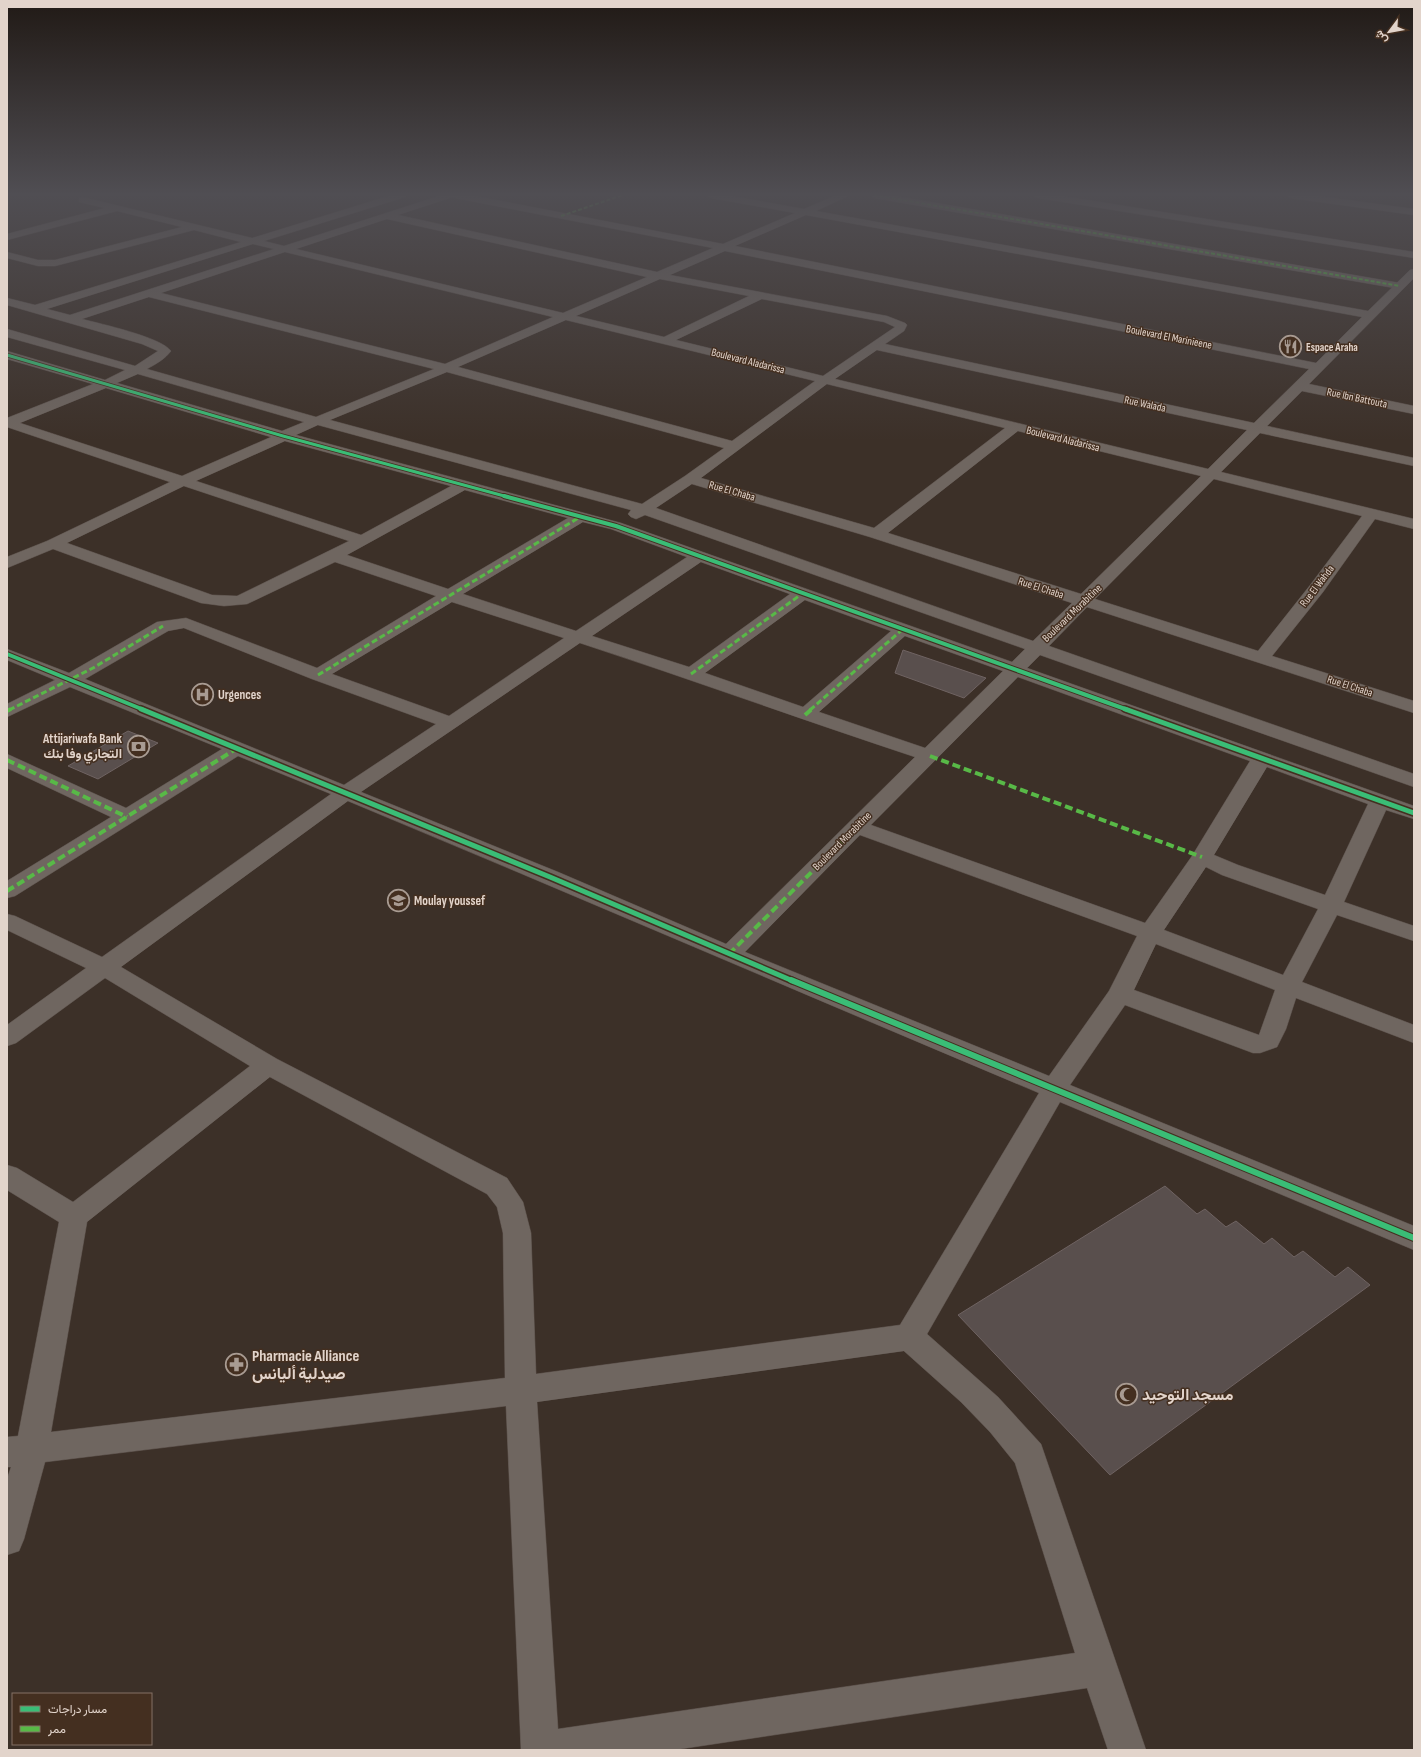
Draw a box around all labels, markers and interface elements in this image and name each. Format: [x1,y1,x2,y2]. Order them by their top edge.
north arrow [1369,12,1409,52]
text: ش [1372,28,1390,46]
street label: Boulevard El Marinieene [1125,322,1213,352]
restaurant icon: Espace Araha [1277,334,1303,360]
place label: Espace Araha [1306,341,1358,354]
street label: Boulevard Aladarissa [710,346,786,376]
street label: Rue Ibn Battouta [1326,385,1388,411]
street label: Rue Walada [1123,393,1167,415]
street label: Boulevard Aladarissa [1025,424,1101,454]
street label: Rue El Chaba [707,478,757,504]
street label: Rue El Wahda [1297,563,1337,609]
street label: Rue El Chaba [1017,575,1065,601]
street label: Boulevard Morabitine [1040,581,1104,645]
street label: Rue El Chaba [1326,673,1374,699]
hospital icon: Urgences [190,682,216,708]
place label: Urgences [218,687,261,703]
place label: Attijariwafa Bank التجاري وفا بنك [42,731,123,764]
bank icon: Attijariwafa Bank التجاري وفا بنك [125,733,151,759]
street label: Boulevard Morabitine [810,809,874,873]
school or university icon: Moulay youssef [385,888,411,914]
place label: Moulay youssef [414,893,486,909]
place label: Pharmacie Alliance صيدلية أليانس [252,1347,359,1384]
pharmacy icon: Pharmacie Alliance صيدلية أليانس [224,1352,250,1378]
mosque icon: مسجد التوحيد [1114,1382,1140,1408]
place label: مسجد التوحيد [1142,1386,1234,1405]
legend [12,1693,152,1745]
text: مسار دراجات [48,1702,107,1717]
text: ممر [47,1722,66,1737]

